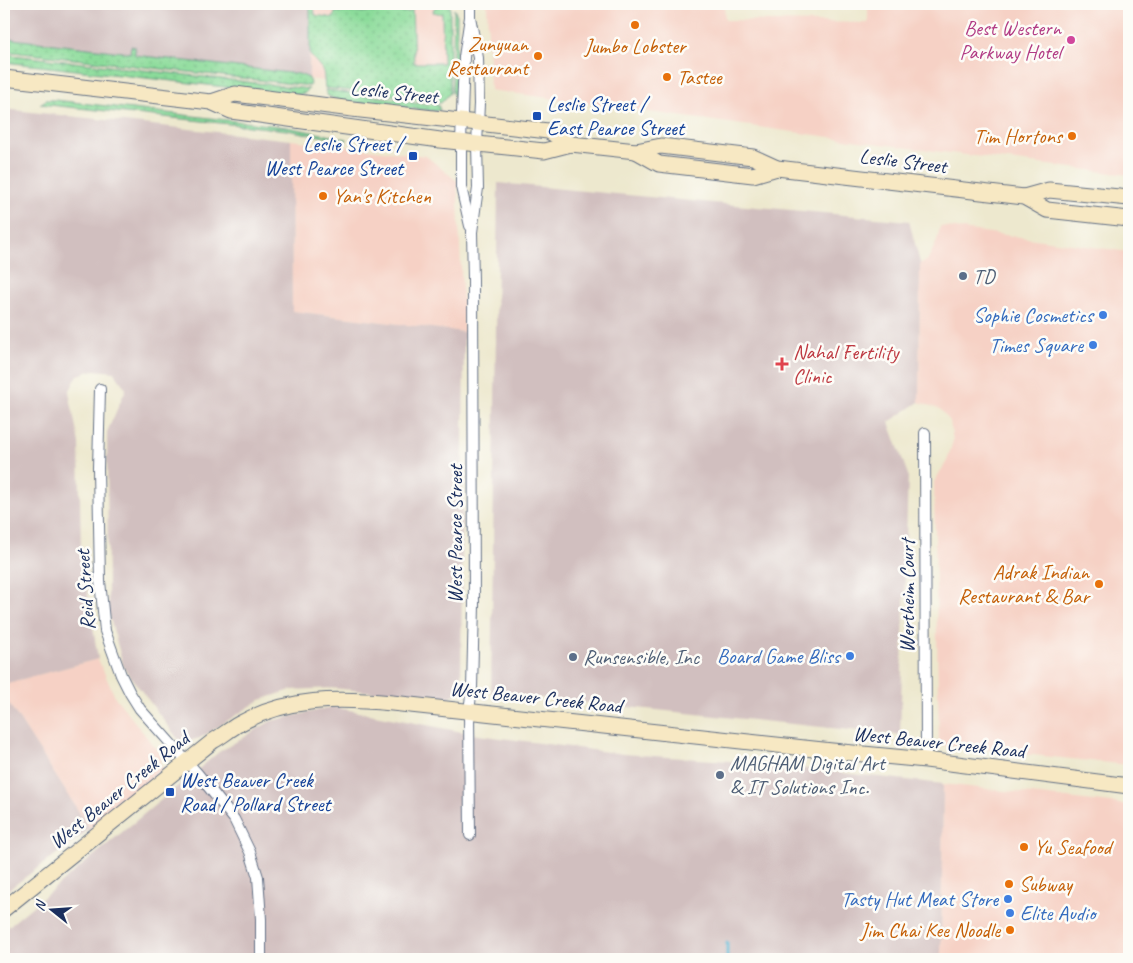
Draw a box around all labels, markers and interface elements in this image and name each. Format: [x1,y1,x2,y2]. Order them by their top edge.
place label: Best Western Parkway Hotel [960,15,1064,65]
marker: Jumbo Lobster [629,19,641,31]
place label: Zunyuan Restaurant [447,31,530,81]
place label: Jumbo Lobster [583,33,687,59]
marker: Best Western Parkway Hotel [1065,34,1077,46]
marker: Zunyuan Restaurant [532,50,544,62]
place label: Tastee [677,64,723,90]
marker: Tastee [661,71,673,83]
street label: Leslie Street [349,74,441,110]
place label: Leslie Street / East Pearce Street [547,91,686,141]
marker: Leslie Street / East Pearce Street [531,110,543,122]
place label: Tim Hortons [974,123,1064,149]
marker: Tim Hortons [1066,130,1078,142]
place label: Leslie Street / West Pearce Street [264,131,407,181]
street label: Leslie Street [858,143,950,179]
marker: Leslie Street / West Pearce Street [407,150,419,162]
place label: Yan's Kitchen [333,183,431,209]
marker: Yan's Kitchen [317,190,329,202]
place label: TD [973,263,997,289]
marker: TD [957,270,969,282]
place label: Sophie Cosmetics [973,302,1095,328]
marker: Sophie Cosmetics [1097,309,1109,321]
place label: Times Square [989,332,1084,358]
place label: Nahal Fertility Clinic [793,339,900,389]
marker: Times Square [1087,339,1099,351]
marker: Nahal Fertility Clinic [775,357,789,371]
street label: West Pearce Street [442,463,468,603]
street label: Wertheim Court [894,536,920,653]
street label: Reid Street [69,547,101,631]
place label: Adrak Indian Restaurant & Bar [958,559,1091,609]
marker: Adrak Indian Restaurant & Bar [1093,578,1105,590]
place label: Board Game Bliss [717,643,842,669]
place label: Runsensible, Inc [583,644,701,670]
marker: Board Game Bliss [844,650,856,662]
marker: Runsensible, Inc [567,651,579,663]
street label: West Beaver Creek Road [449,675,627,719]
street label: West Beaver Creek Road [852,720,1030,764]
street label: West Beaver Creek Road [44,723,197,854]
place label: MAGHAM Digital Art & IT Solutions Inc. [730,750,887,800]
place label: West Beaver Creek Road / Pollard Street [180,767,333,817]
marker: MAGHAM Digital Art & IT Solutions Inc. [714,769,726,781]
marker: West Beaver Creek Road / Pollard Street [164,786,176,798]
place label: Yu Seafood [1034,834,1115,860]
marker: Yu Seafood [1018,841,1030,853]
place label: Subway [1019,871,1074,897]
marker: Subway [1003,878,1015,890]
north arrow [28,886,78,936]
place label: Tasty Hut Meat Store [841,886,999,912]
marker: Tasty Hut Meat Store [1002,893,1014,905]
text: N [31,897,50,913]
place label: Elite Audio [1020,900,1098,926]
marker: Elite Audio [1004,907,1016,919]
place label: Jim Chai Kee Noodle [859,917,1001,943]
marker: Jim Chai Kee Noodle [1004,924,1016,936]

